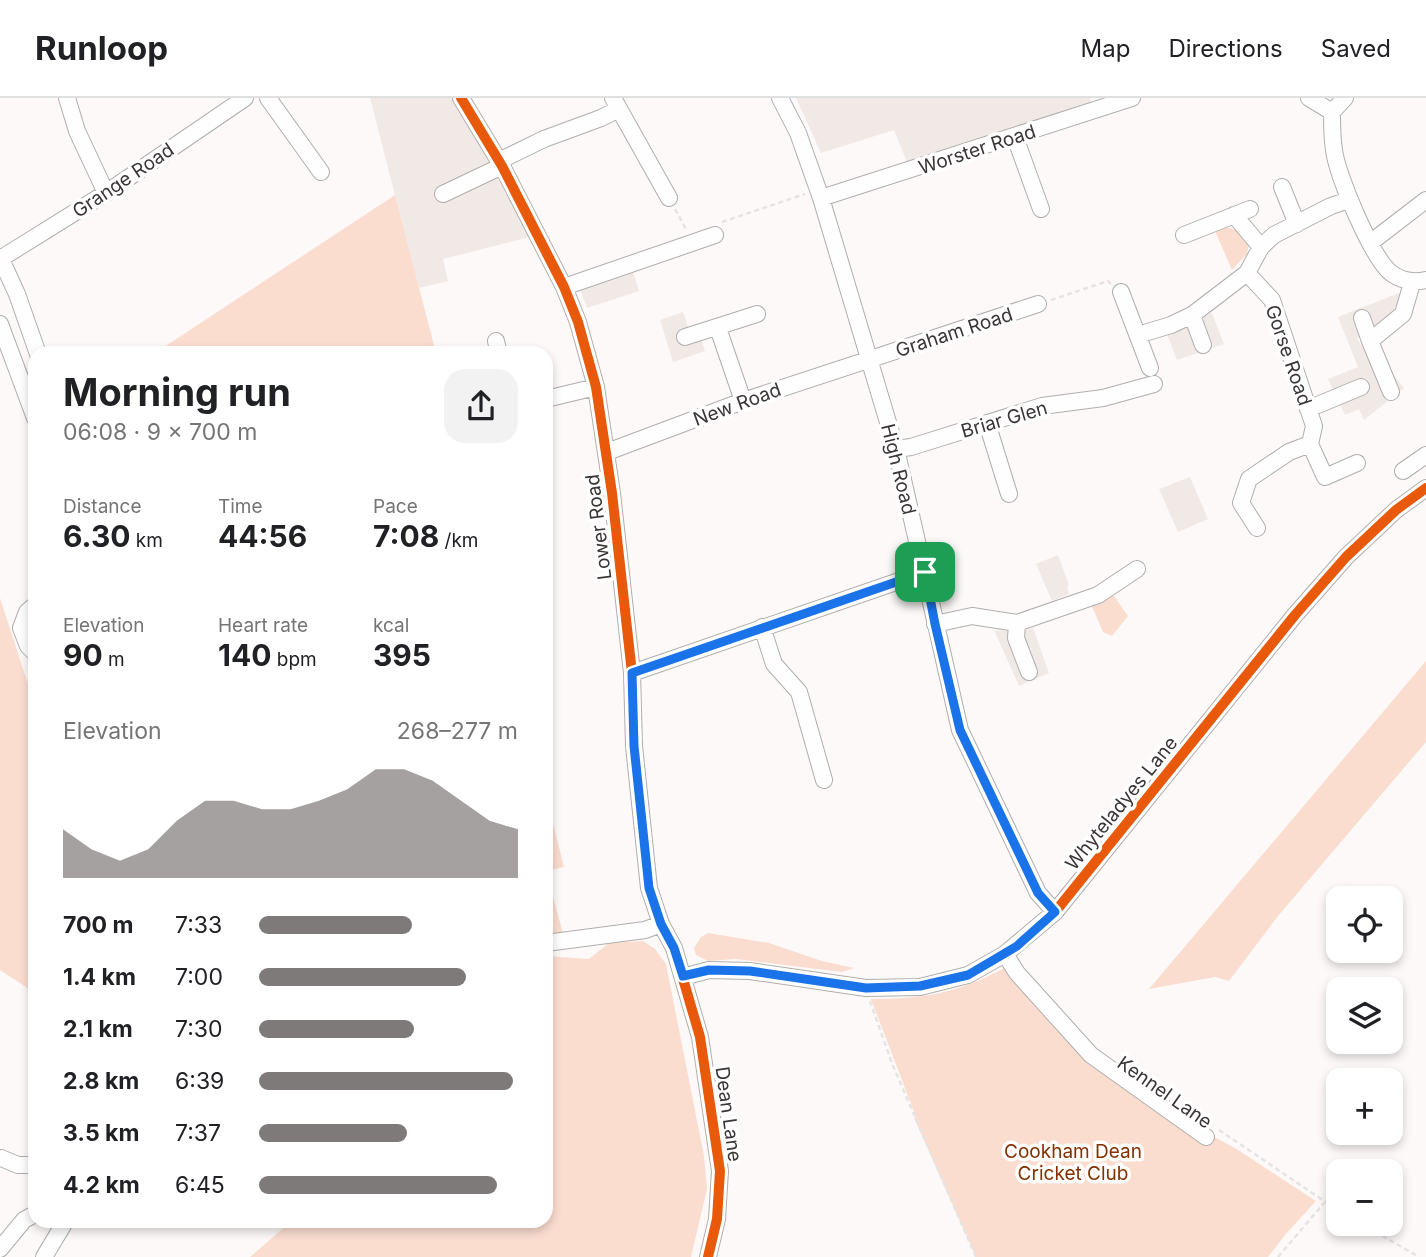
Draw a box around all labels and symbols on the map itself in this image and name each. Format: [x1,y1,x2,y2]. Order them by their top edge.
street label: Worster Road [916,120,1039,179]
street label: Grange Road [68,138,178,223]
street label: Gorse Road [1261,302,1316,409]
street label: Graham Road [893,303,1016,362]
street label: New Road [690,378,784,431]
street label: Briar Glen [958,396,1050,443]
street label: High Road [876,421,921,517]
street label: Lower Road [581,473,616,581]
pin [895,542,955,602]
street label: Whyteladyes Lane [1060,732,1182,875]
street label: Kennel Lane [1113,1051,1216,1133]
street label: Dean Lane [710,1065,747,1163]
park label: Cookham Dean Cricket Club [1004,1140,1142,1185]

